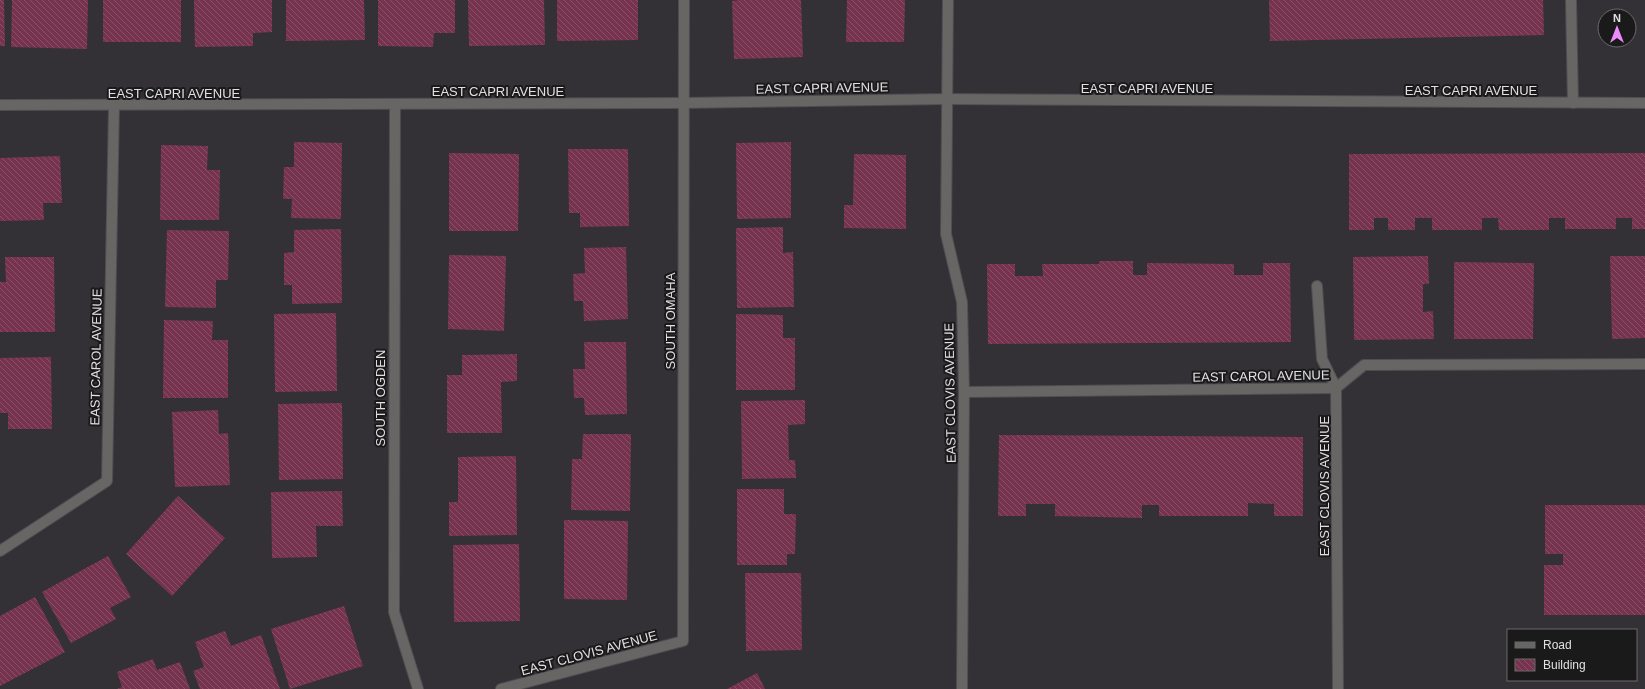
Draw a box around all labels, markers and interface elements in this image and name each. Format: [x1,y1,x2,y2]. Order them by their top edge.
north arrow [1597,8,1637,48]
text: N [1613,12,1621,24]
street label: EAST CAPRI AVENUE [756,79,889,97]
street label: EAST CAPRI AVENUE [1081,81,1214,96]
street label: EAST CAPRI AVENUE [1405,83,1538,98]
street label: EAST CAPRI AVENUE [432,84,565,99]
street label: EAST CAPRI AVENUE [108,86,241,101]
street label: SOUTH OMAHA [663,272,678,369]
street label: EAST CAROL AVENUE [87,288,105,426]
street label: EAST CLOVIS AVENUE [941,322,959,463]
street label: SOUTH OGDEN [373,350,388,446]
street label: EAST CAROL AVENUE [1192,367,1330,385]
street label: EAST CLOVIS AVENUE [1317,415,1332,556]
street label: EAST CLOVIS AVENUE [519,628,659,678]
legend [1507,629,1637,681]
text: Road [1543,638,1572,652]
text: Building [1543,658,1586,672]

